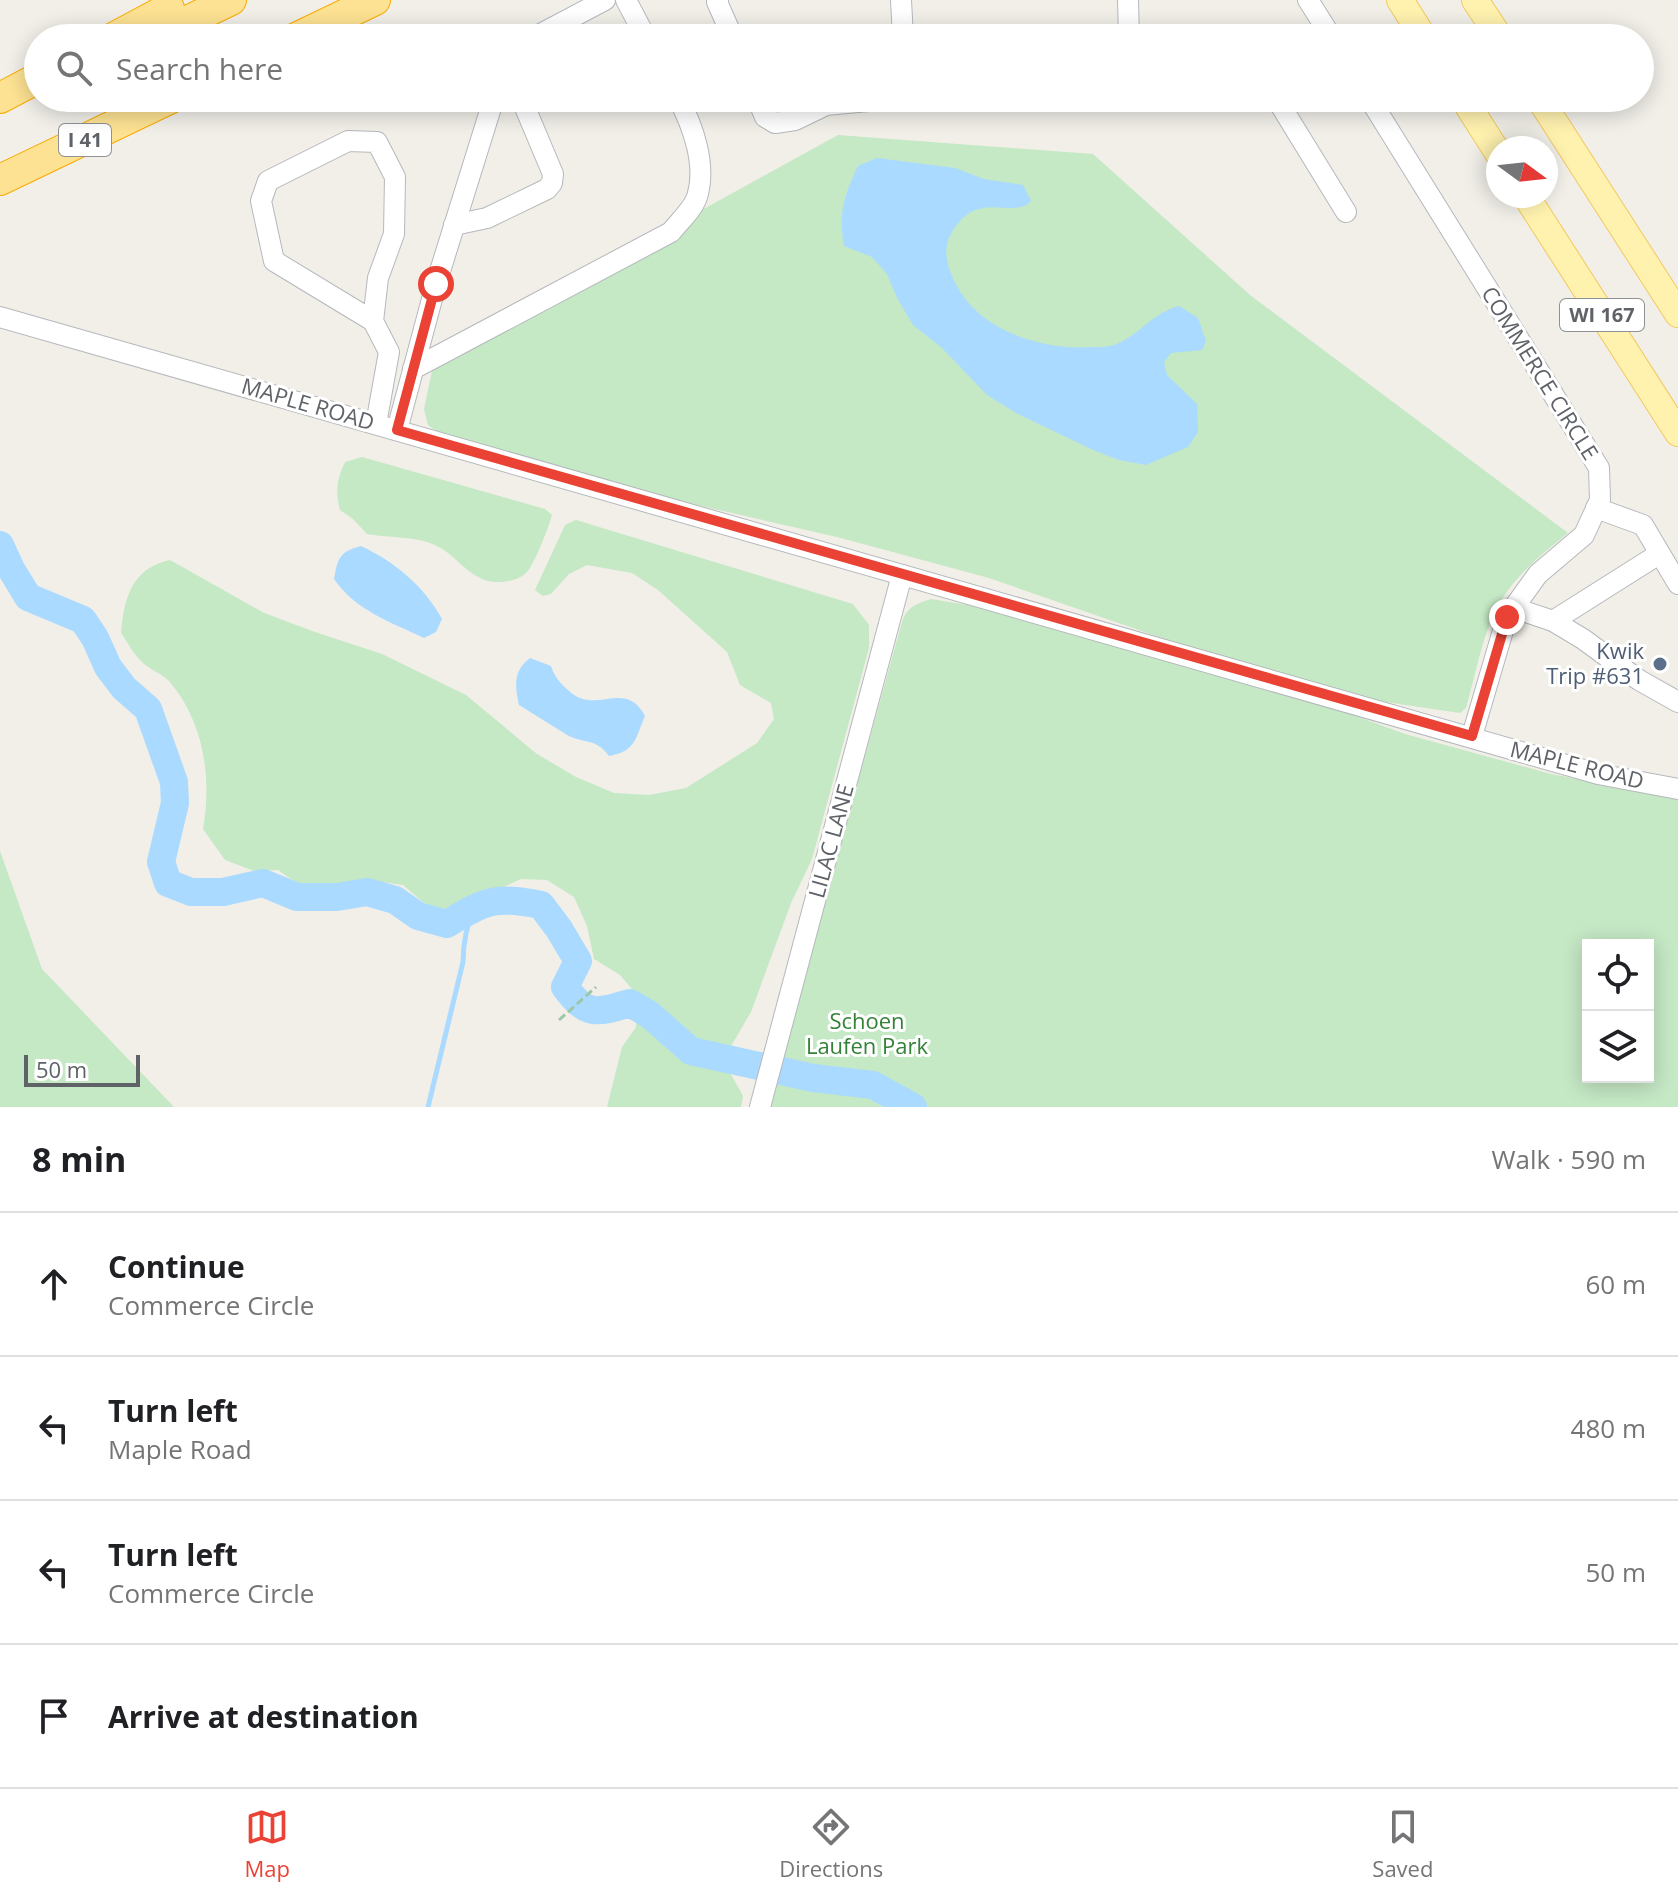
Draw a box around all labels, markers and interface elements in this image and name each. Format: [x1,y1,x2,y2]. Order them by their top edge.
search box [24,24,1654,112]
icon: search [52,46,96,90]
text: Search here [116,48,283,89]
road number: I 41 [59,124,111,156]
north arrow [1486,136,1558,208]
route start [418,266,454,302]
street label: COMMERCE CIRCLE [1475,280,1606,465]
road number: WI 167 [1560,299,1644,331]
street label: MAPLE ROAD [238,370,378,436]
route end [1489,599,1525,635]
place label: Kwik Trip #631 [1546,635,1644,690]
marker: Kwik Trip #631 [1651,655,1669,673]
street label: MAPLE ROAD [1507,733,1647,795]
street label: LILAC LANE [800,780,860,901]
map controls [1582,939,1654,1083]
button: locate [1582,939,1654,1011]
park label: Schoen Laufen Park [806,1005,929,1060]
button: layers [1582,1011,1654,1083]
scale bar [24,1051,140,1087]
text: 50 m [36,1054,87,1084]
text: 8 min [32,1136,126,1182]
text: Walk · 590 m [1492,1141,1646,1177]
text: Continue [108,1246,245,1287]
icon: ahead [32,1262,76,1306]
text: 60 m [1585,1266,1646,1302]
text: Commerce Circle [108,1287,314,1323]
text: Turn left [108,1390,238,1431]
icon: left [32,1406,76,1450]
text: 480 m [1571,1410,1646,1446]
text: Maple Road [108,1431,252,1467]
text: Turn left [108,1534,238,1575]
icon: left [32,1550,76,1594]
text: 50 m [1585,1554,1646,1590]
text: Commerce Circle [108,1575,314,1611]
icon: arrive [32,1694,76,1738]
text: Arrive at destination [108,1696,419,1737]
tab: Map [245,1805,290,1883]
tab: Directions [779,1805,883,1883]
tab: Saved [1372,1805,1433,1883]

